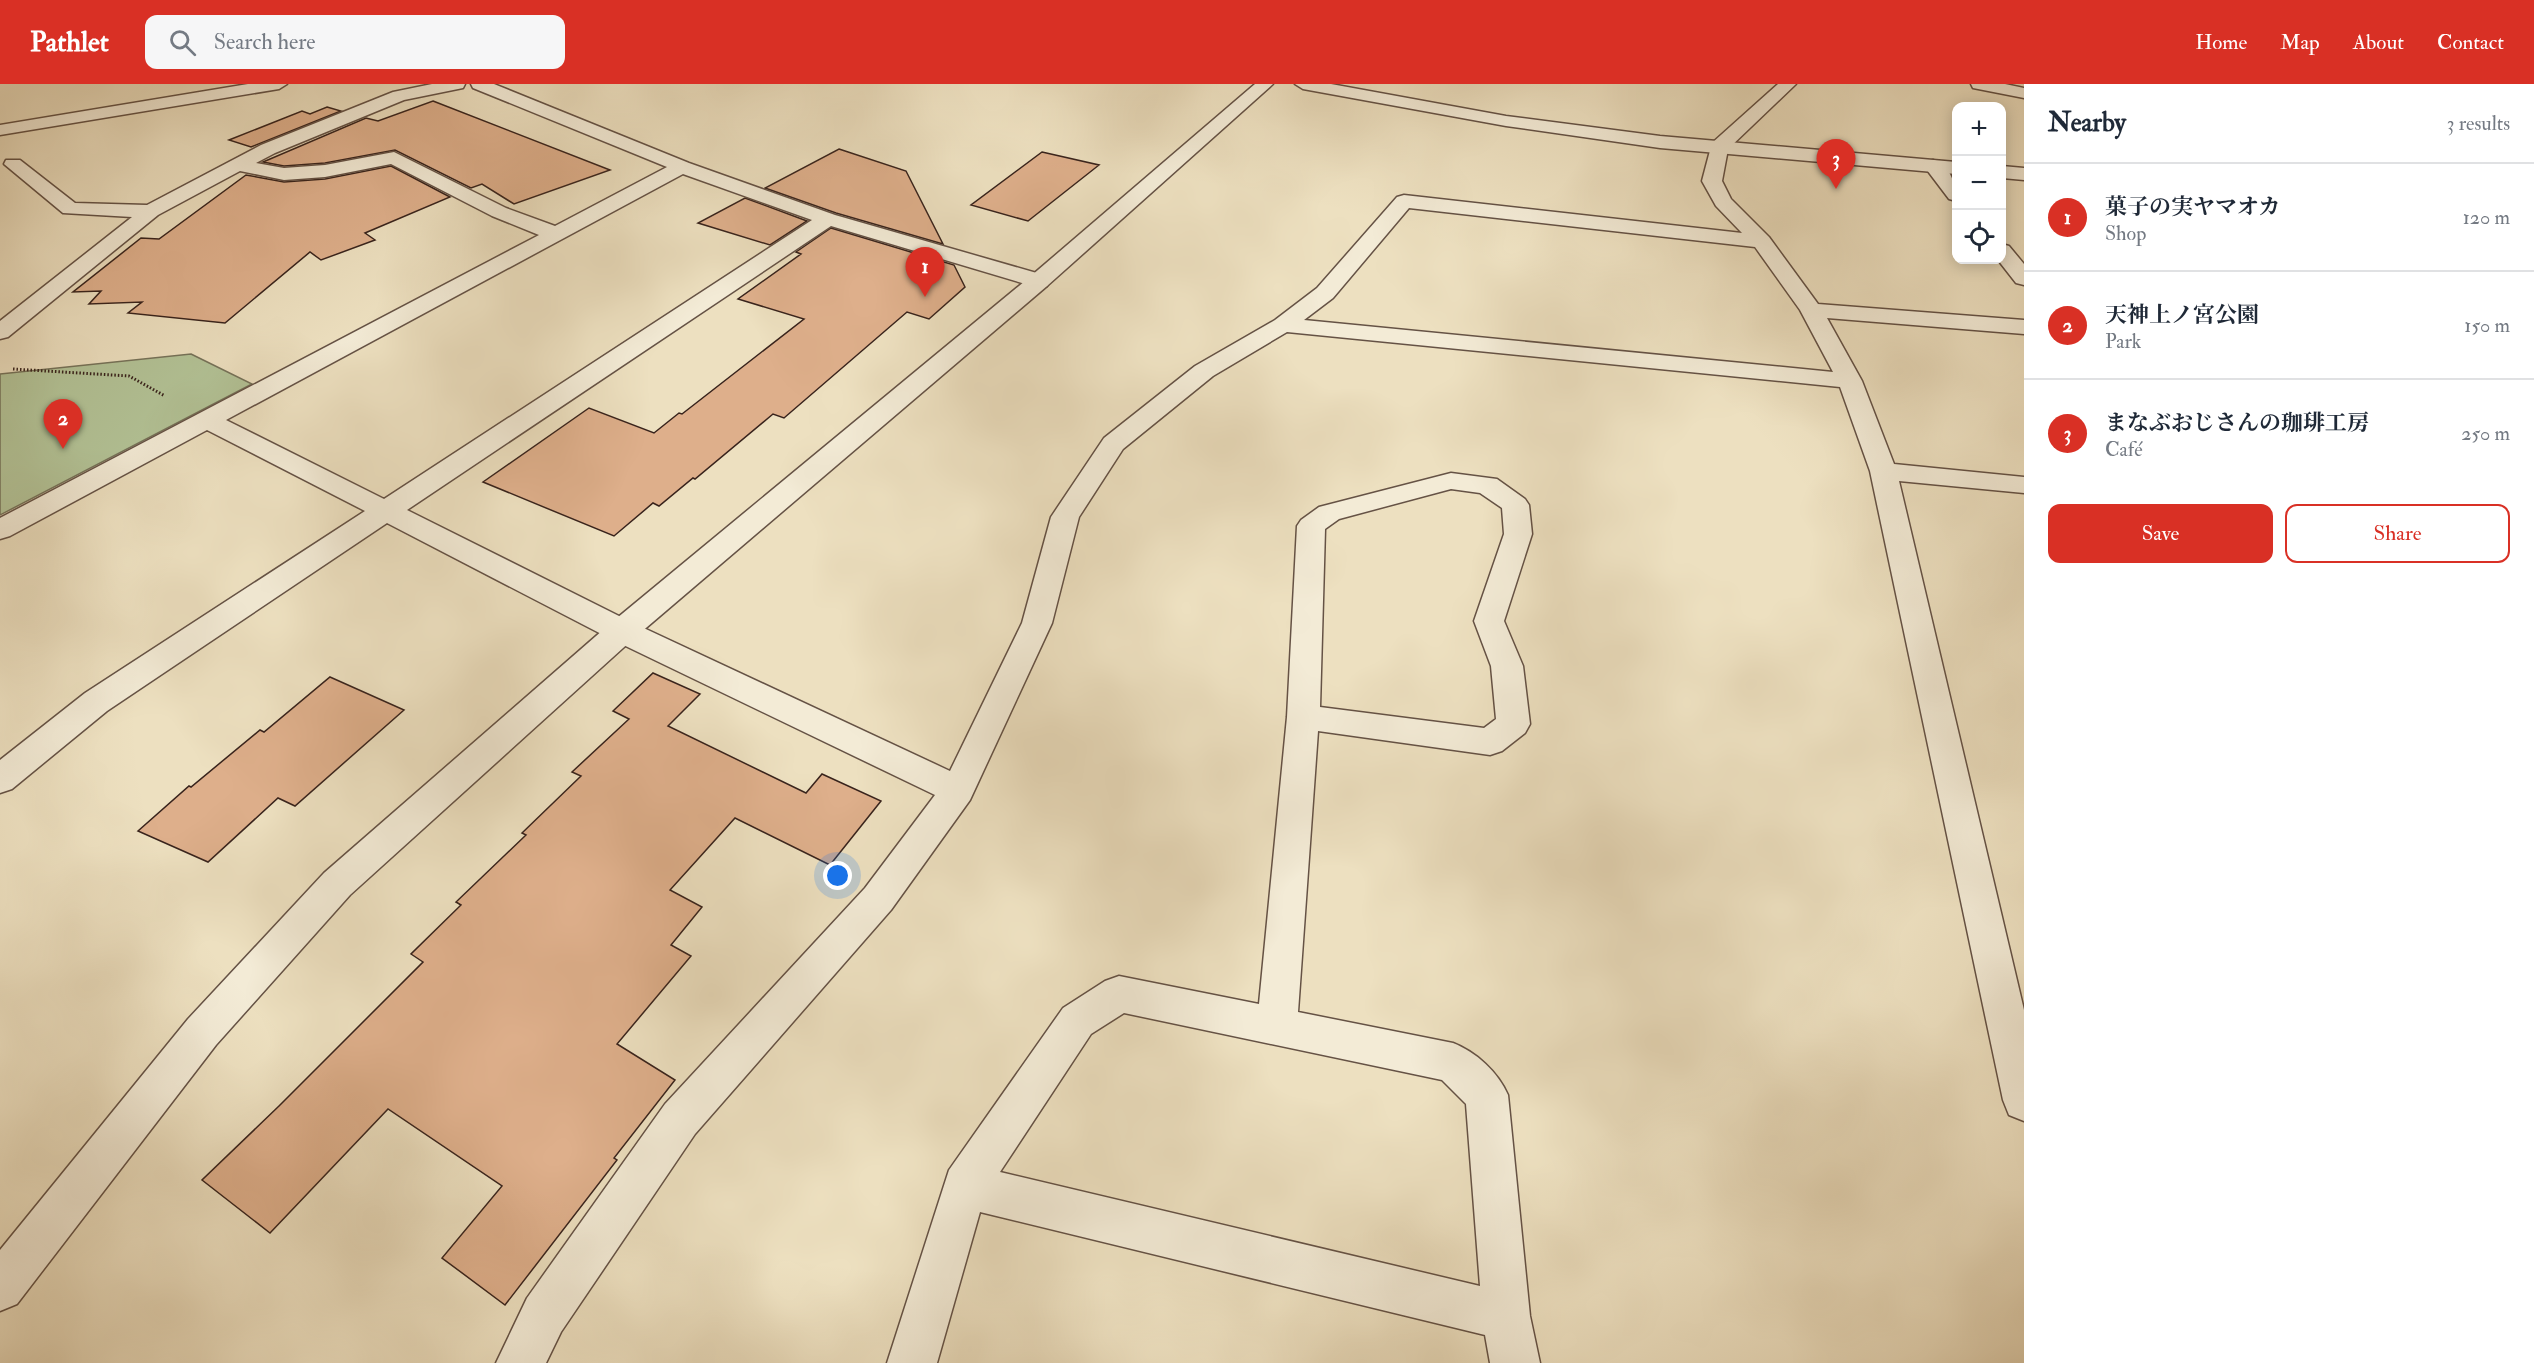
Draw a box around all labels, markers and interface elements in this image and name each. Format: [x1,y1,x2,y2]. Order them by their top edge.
search box [145,15,565,69]
text: Pathlet [30,25,109,60]
icon: search [166,26,199,59]
text: Search here [214,28,316,56]
text: Home [2195,29,2247,56]
text: Map [2280,29,2320,56]
text: About [2353,29,2404,56]
text: Contact [2437,29,2504,56]
map controls [1952,102,2006,264]
button: + [1952,102,2006,156]
text: Nearby [2048,107,2126,139]
text: 3 results [2447,111,2510,136]
pin: 3 [1816,140,1856,189]
button: − [1952,156,2006,210]
text: 菓子の実ヤマオカ [2105,193,2280,221]
text: 1 [2064,205,2071,230]
text: 120 m [2463,205,2510,230]
button: locate [1952,210,2006,264]
text: Shop [2105,221,2146,246]
pin: 1 [906,248,944,297]
text: 天神上ノ宮公園 [2105,301,2259,329]
text: 2 [2062,313,2073,338]
text: 150 m [2464,313,2510,338]
text: Park [2105,329,2141,354]
pin: 2 [44,400,82,449]
text: まなぶおじさんの珈琲工房 [2105,409,2369,437]
text: 3 [2064,421,2071,446]
text: 250 m [2461,421,2510,446]
text: Café [2105,437,2143,462]
button: Save [2048,504,2273,563]
button: Share [2285,504,2510,563]
your location [823,861,852,890]

